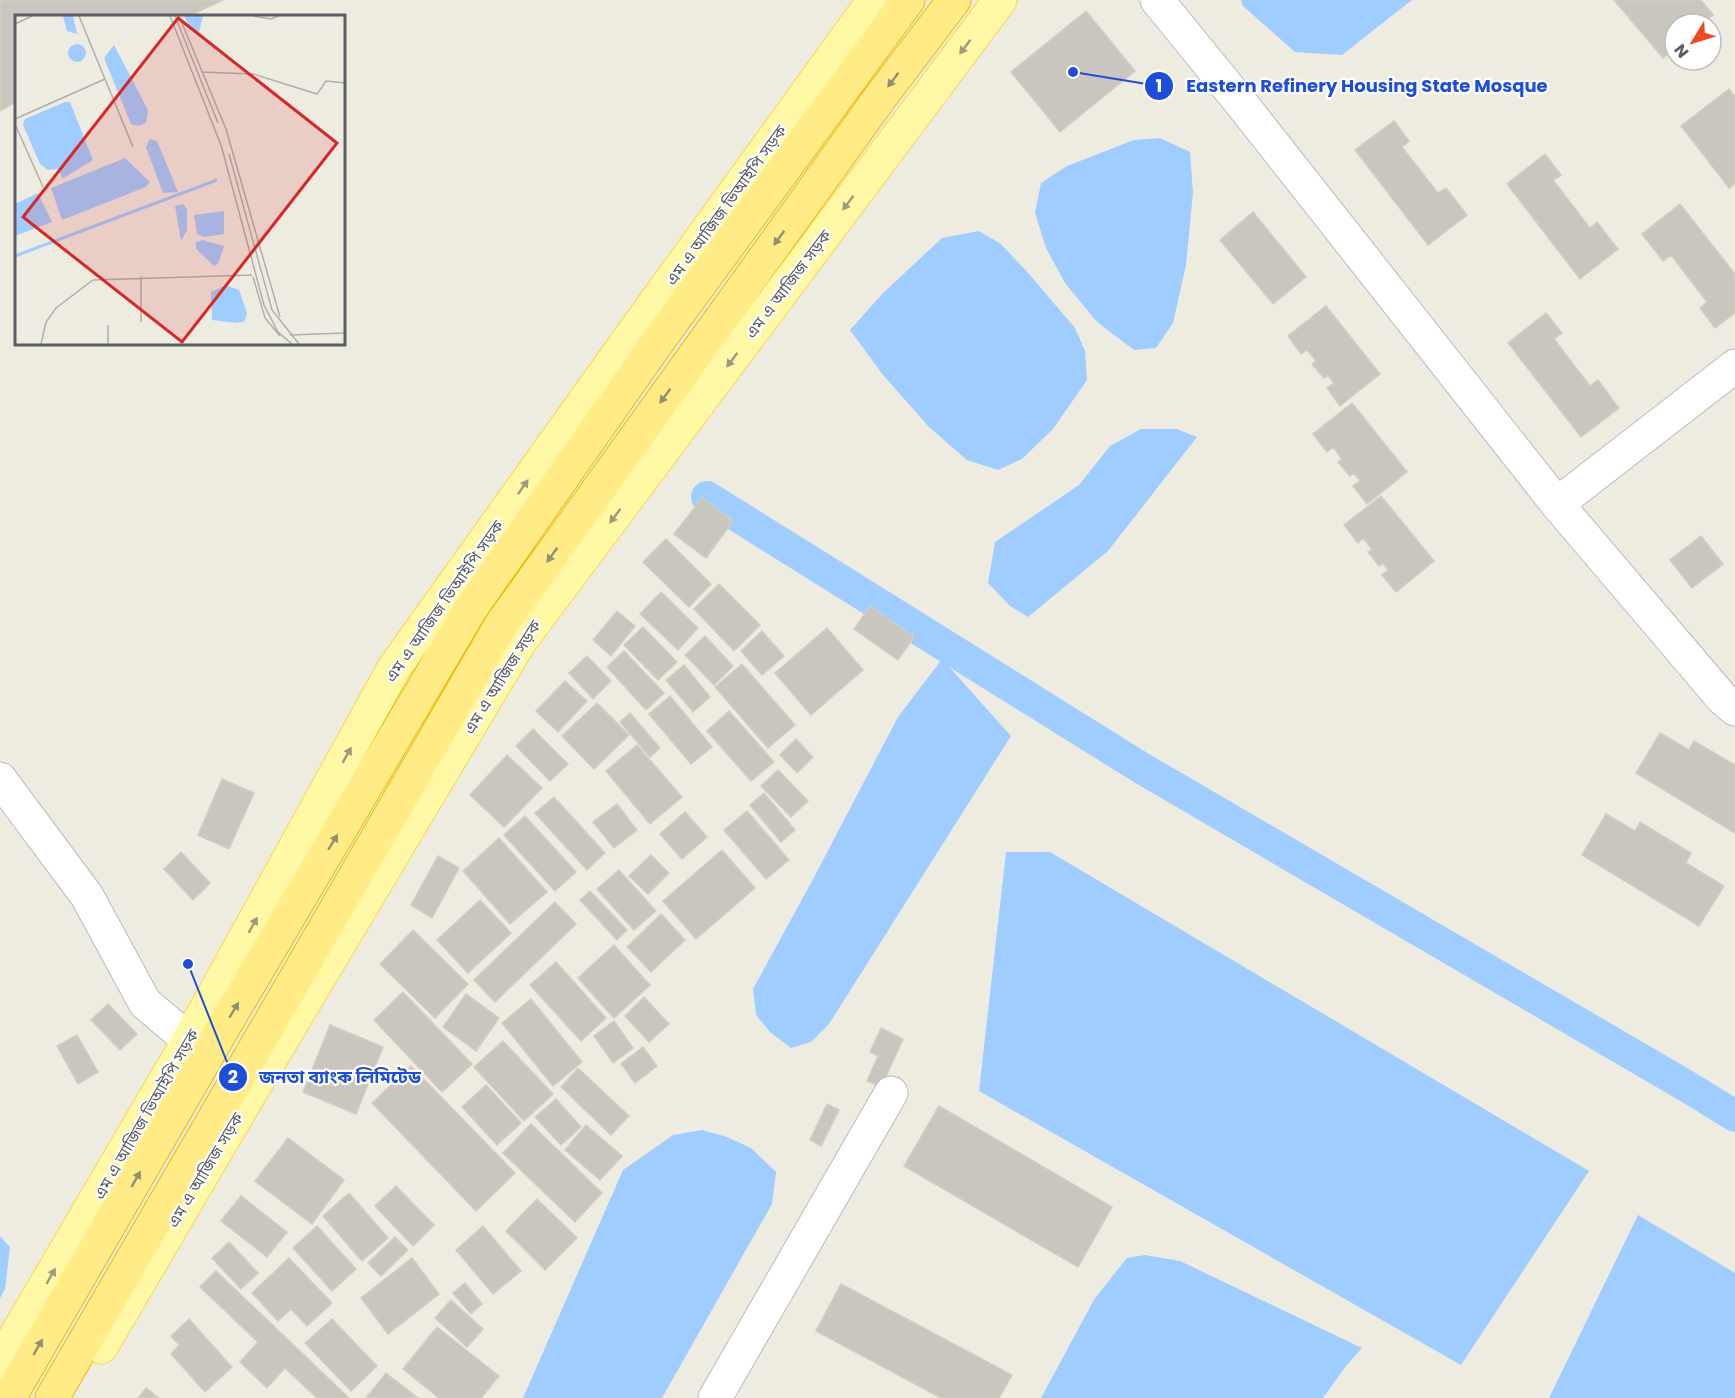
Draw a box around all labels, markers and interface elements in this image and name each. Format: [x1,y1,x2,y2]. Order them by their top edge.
north arrow [1663,12,1723,72]
inset map [15,15,345,345]
one-way arrow [959,39,971,54]
text: N [1669,39,1694,63]
callout: Eastern Refinery Housing State Mosque [1144,68,1559,104]
one-way arrow [887,72,899,88]
text: 1 [1156,73,1162,98]
text: Eastern Refinery Housing State Mosque [1186,73,1548,98]
street label: এম এ আজিজ ভিআইপি সড়ক [660,120,793,290]
one-way arrow [843,196,855,211]
street label: এম এ আজিজ সড়ক [740,224,838,343]
one-way arrow [773,230,785,246]
one-way arrow [726,352,738,368]
one-way arrow [659,388,671,404]
one-way arrow [517,480,529,496]
one-way arrow [609,508,621,524]
street label: এম এ আজিজ ভিআইপি সড়ক [380,515,510,687]
one-way arrow [546,546,558,562]
street label: এম এ আজিজ সড়ক [458,615,547,739]
one-way arrow [342,746,352,763]
one-way arrow [327,834,338,850]
one-way arrow [248,917,258,934]
one-way arrow [228,1002,239,1018]
street label: এম এ আজিজ ভিআইপি সড়ক [88,1024,205,1204]
callout: জনতা ব্যাংক লিমিটেড [218,1059,433,1095]
text: 2 [228,1064,238,1089]
text: জনতা ব্যাংক লিমিটেড [258,1064,422,1089]
street label: এম এ আজিজ সড়ক [162,1107,249,1232]
one-way arrow [130,1170,140,1187]
one-way arrow [45,1268,55,1285]
one-way arrow [33,1338,43,1355]

